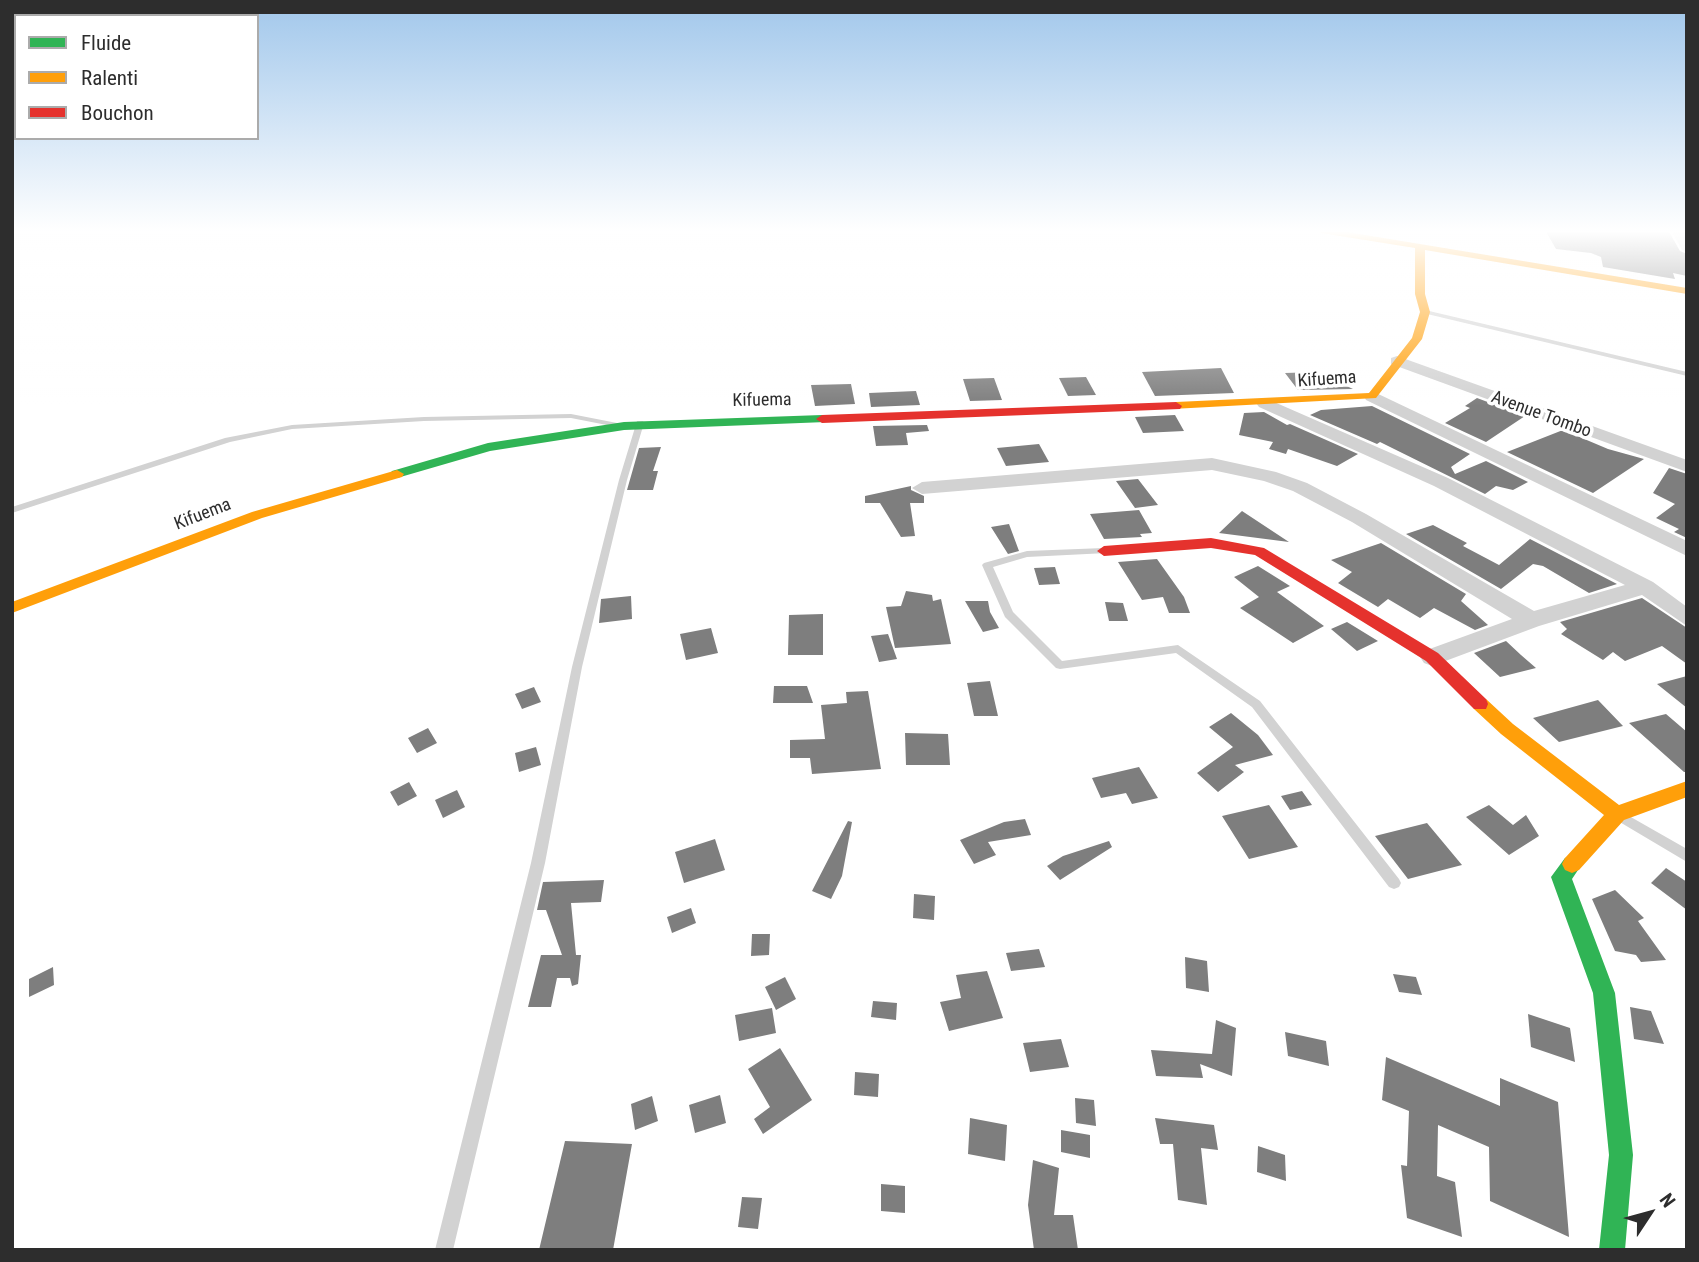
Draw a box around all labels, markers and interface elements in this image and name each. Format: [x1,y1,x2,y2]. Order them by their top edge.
legend [14,14,259,140]
text: Fluide [81,31,131,55]
text: Ralenti [81,66,138,90]
text: Bouchon [81,101,154,125]
street label: Kifuema [1297,367,1357,393]
street label: Avenue Tombo [1488,387,1594,443]
street label: Kifuema [732,390,792,412]
street label: Kifuema [172,494,234,536]
north arrow [1615,1178,1685,1248]
text: N [1655,1189,1680,1212]

